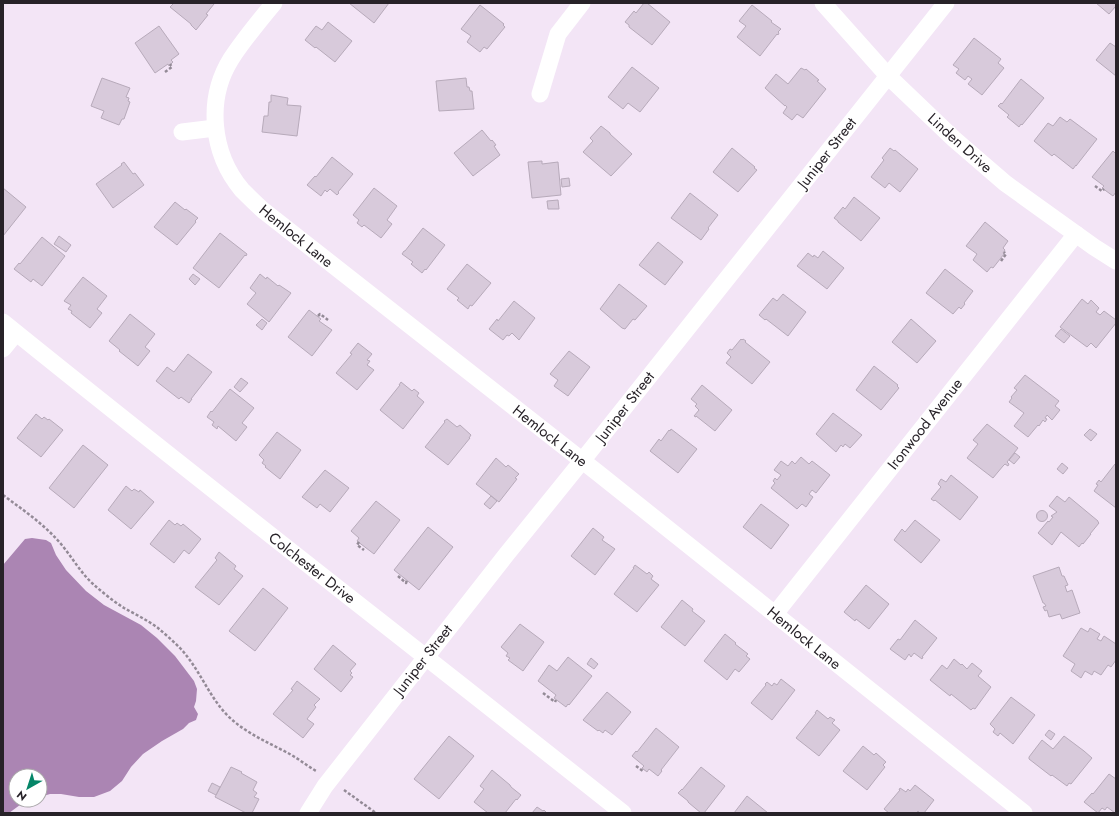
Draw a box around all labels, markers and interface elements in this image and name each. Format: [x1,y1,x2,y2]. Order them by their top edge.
street label: Linden Drive [923,108,997,178]
street label: Juniper Street [791,112,862,195]
street label: Hemlock Lane [254,199,338,273]
street label: Juniper Street [589,366,660,449]
street label: Ironwood Avenue [882,373,968,474]
street label: Hemlock Lane [508,400,592,472]
street label: Colchester Drive [264,527,360,609]
street label: Hemlock Lane [762,601,846,675]
street label: Juniper Street [387,619,458,702]
north arrow [8,768,48,808]
text: N [13,787,30,805]

